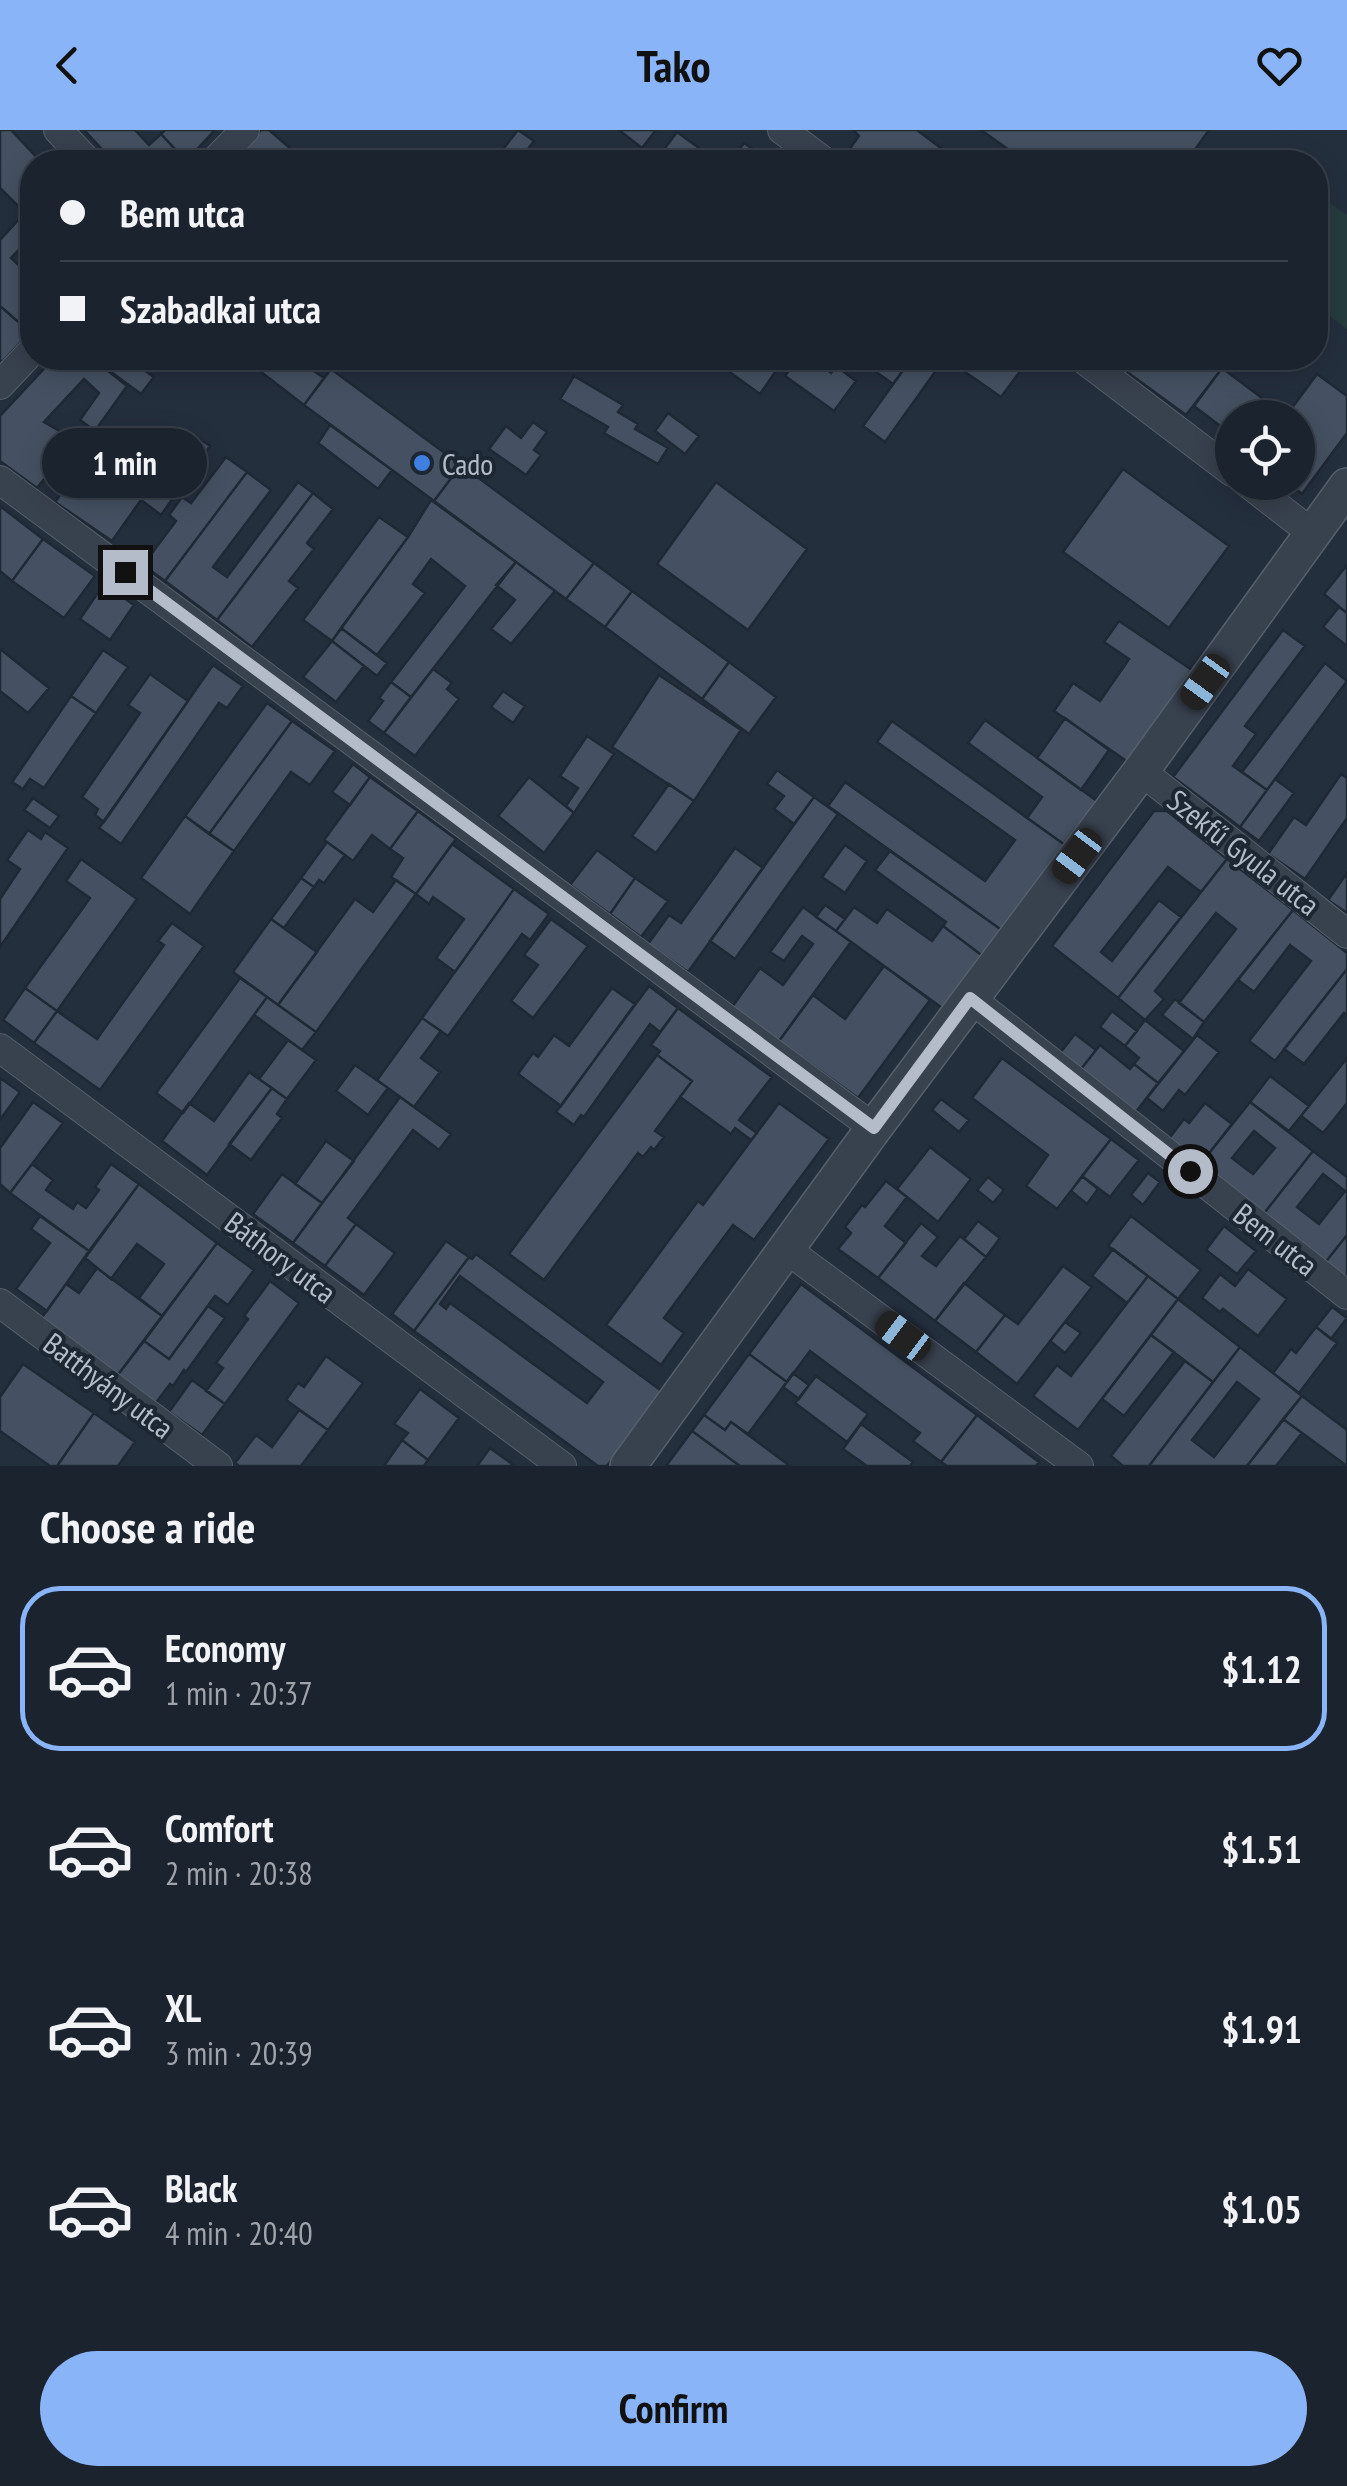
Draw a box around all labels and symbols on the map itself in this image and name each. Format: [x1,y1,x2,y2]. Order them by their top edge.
callout: 1 min [42,427,208,497]
place label: Cado [442,444,493,483]
marker: Cado [411,452,433,474]
route end [103,550,148,595]
car [1175,649,1235,715]
street label: Szekfű Gyula utca [1160,780,1328,924]
car [1047,823,1107,889]
route start [1168,1149,1213,1194]
street label: Bem utca [1226,1194,1326,1284]
street label: Báthory utca [218,1203,344,1311]
car [870,1306,936,1366]
street label: Batthyány utca [36,1323,182,1447]

